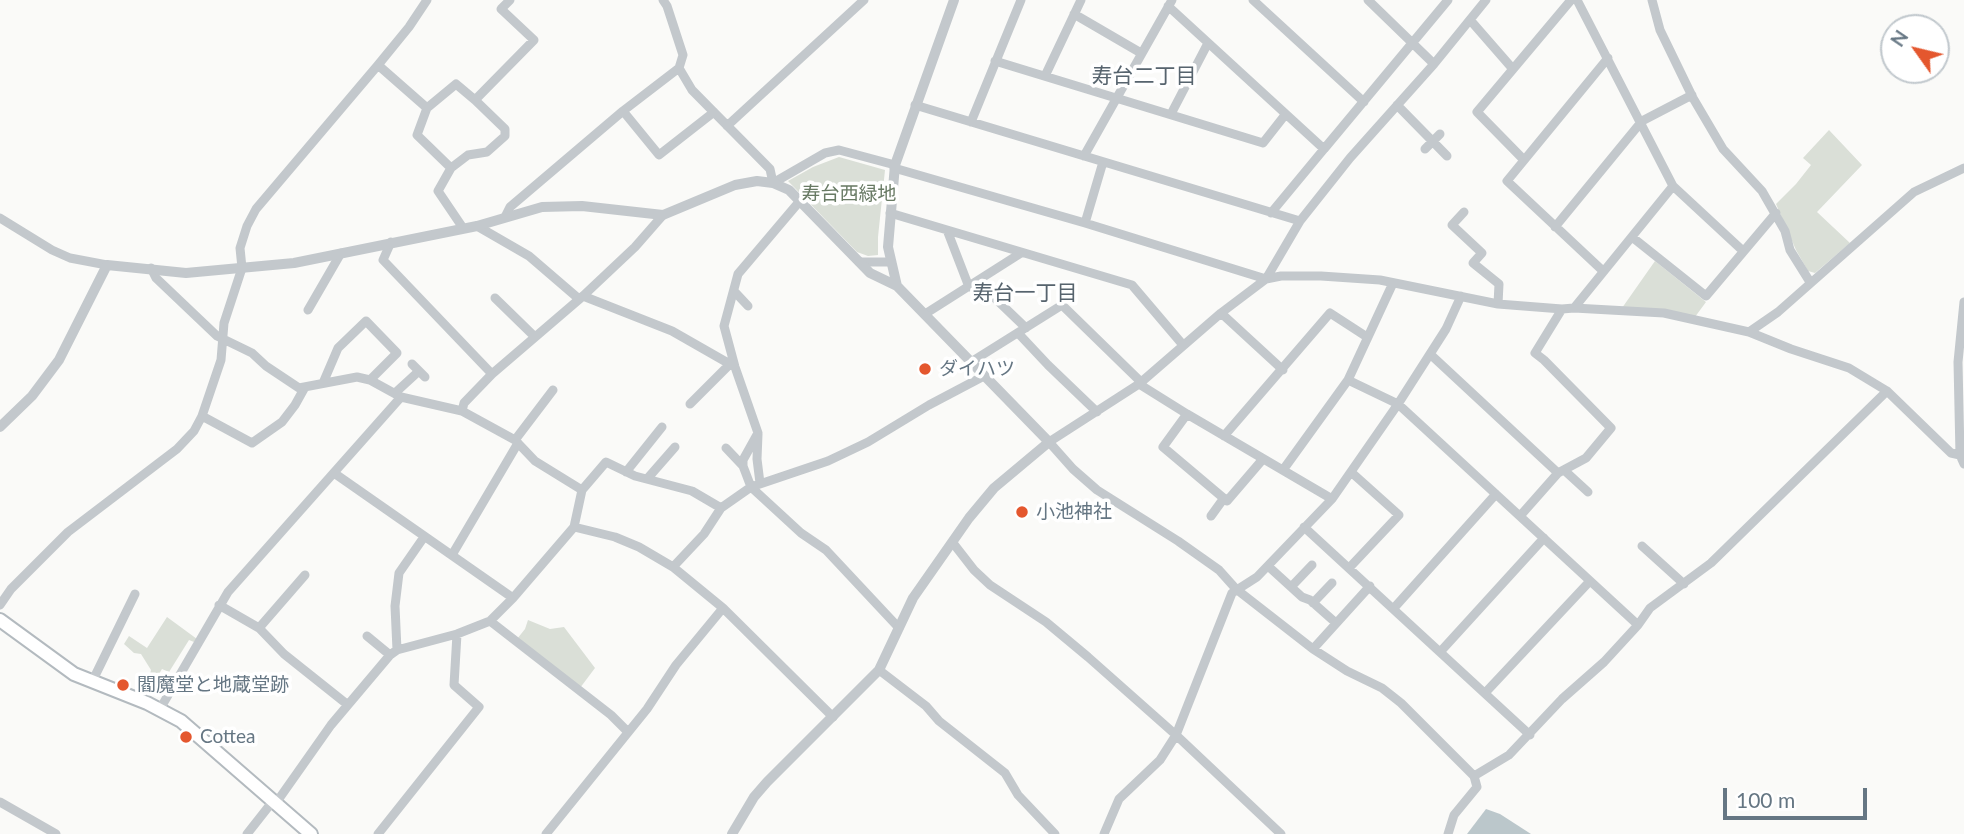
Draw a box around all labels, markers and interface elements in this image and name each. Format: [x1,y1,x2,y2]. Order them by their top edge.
north arrow [1880,14,1950,84]
text: N [1885,26,1912,51]
district label: 寿台二丁目 [1092,63,1196,89]
park label: 寿台西緑地 [802,183,896,205]
district label: 寿台一丁目 [973,280,1077,306]
place label: ダイハツ [939,358,1015,380]
marker: ダイハツ [917,361,933,377]
place label: 小池神社 [1036,501,1112,523]
marker: 小池神社 [1014,504,1030,520]
place label: 閻魔堂と地蔵堂跡 [137,674,289,696]
marker: 閻魔堂と地蔵堂跡 [115,677,131,693]
place label: Cottea [200,726,256,748]
marker: Cottea [178,729,194,745]
scale bar [1726,774,1870,818]
text: 100 m [1736,787,1795,812]

